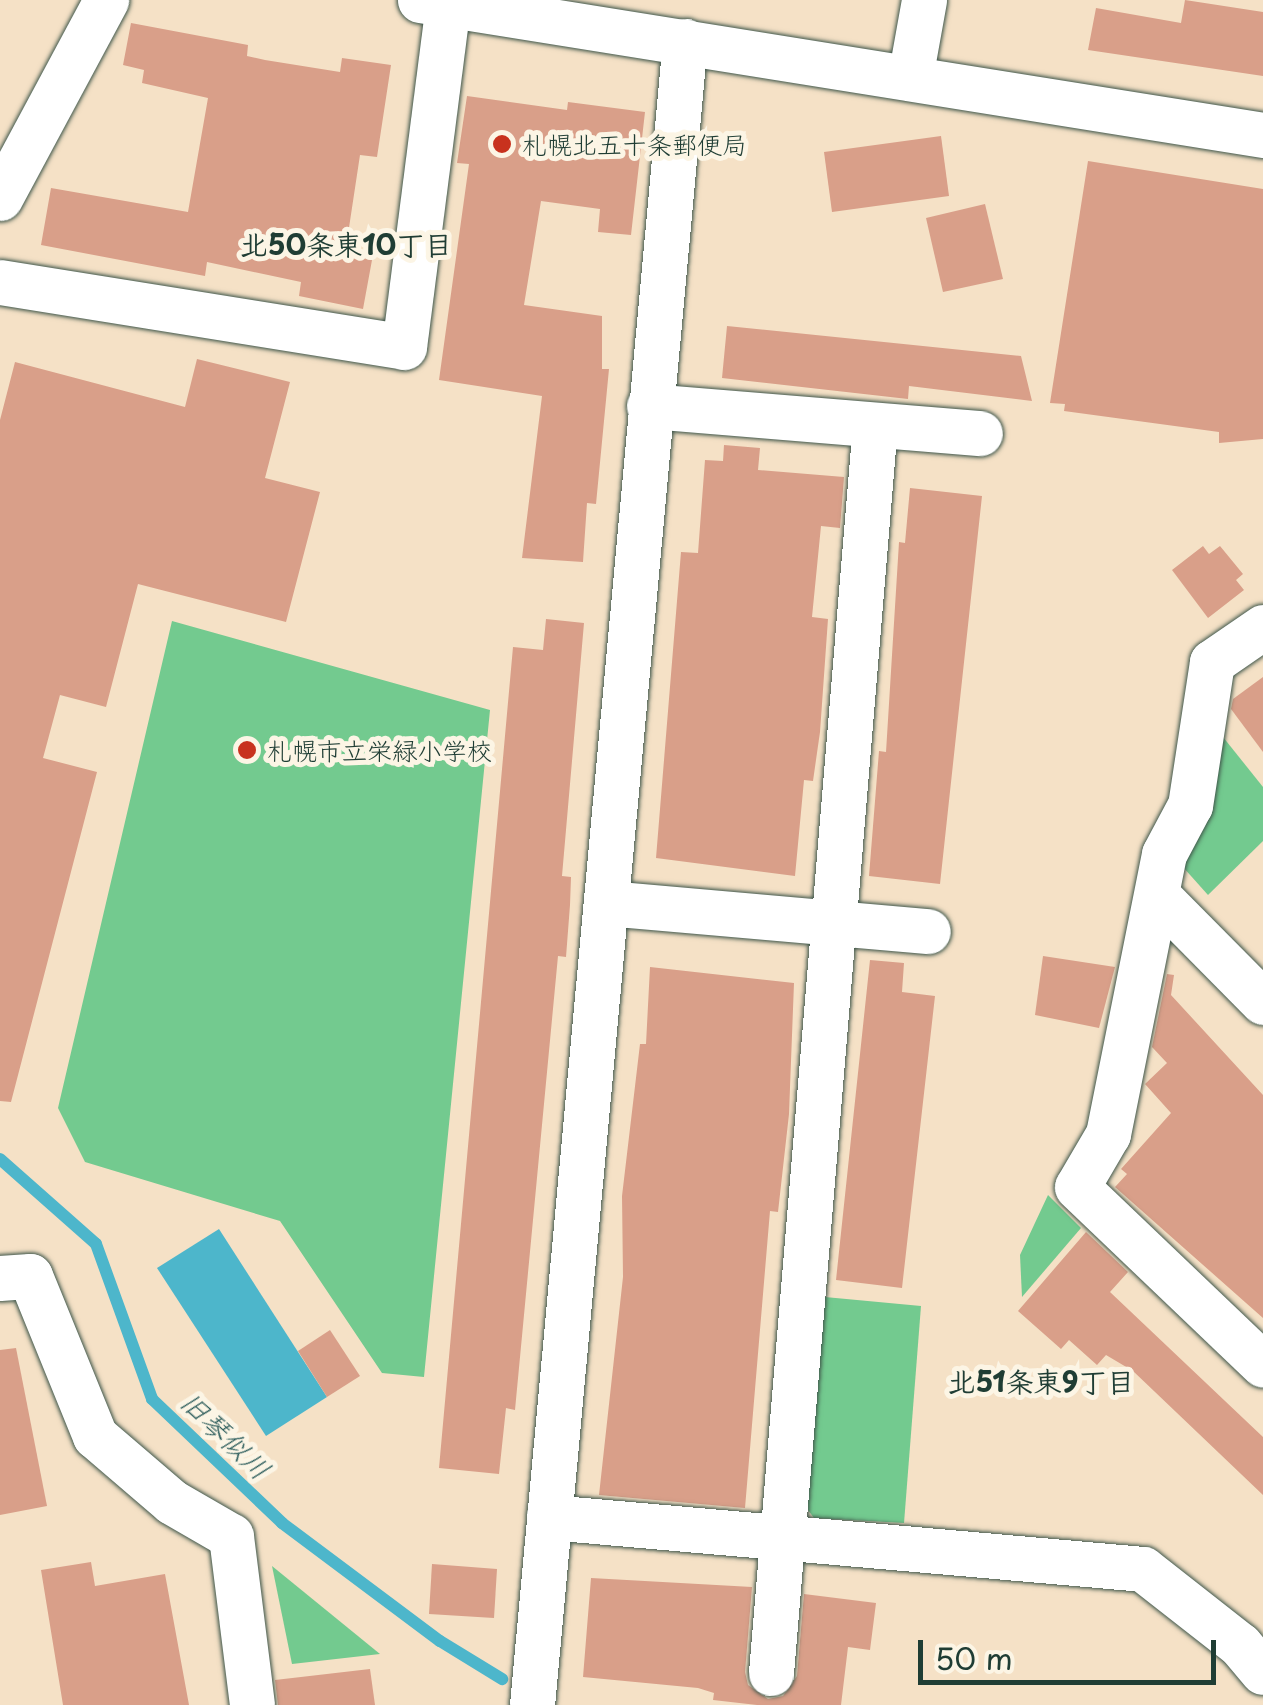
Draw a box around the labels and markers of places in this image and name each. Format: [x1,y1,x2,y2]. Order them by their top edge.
place label: 札幌北五十条郵便局 [522,129,747,159]
marker: 札幌北五十条郵便局 [491,133,513,155]
place label: 札幌市立栄緑小学校 [267,735,492,765]
marker: 札幌市立栄緑小学校 [236,739,258,761]

